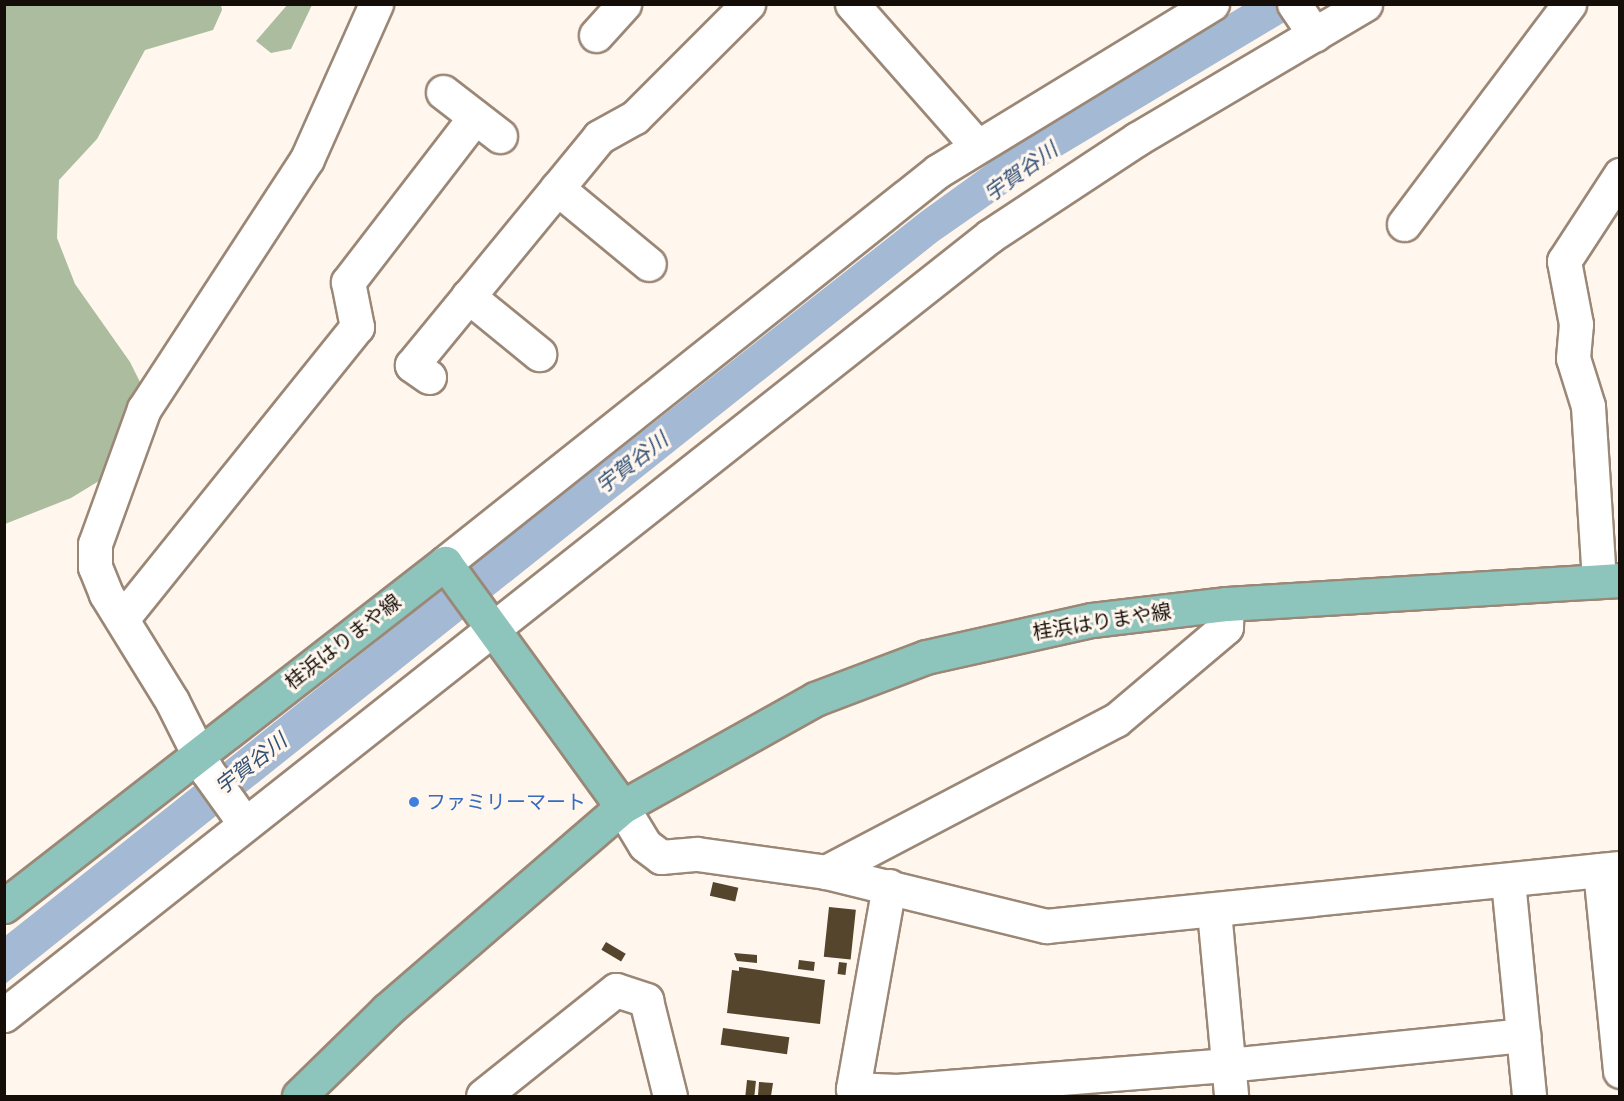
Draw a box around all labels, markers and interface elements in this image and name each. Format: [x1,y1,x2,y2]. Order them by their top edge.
water label: 宇賀谷川 [980,137,1062,207]
water label: 宇賀谷川 [591,427,673,499]
street label: 桂浜はりまや線 [280,589,406,695]
street label: 桂浜はりまや線 [1031,599,1173,645]
water label: 宇賀谷川 [210,728,292,800]
place label: ファミリーマート [426,790,586,814]
marker: ファミリーマート [407,795,421,809]

